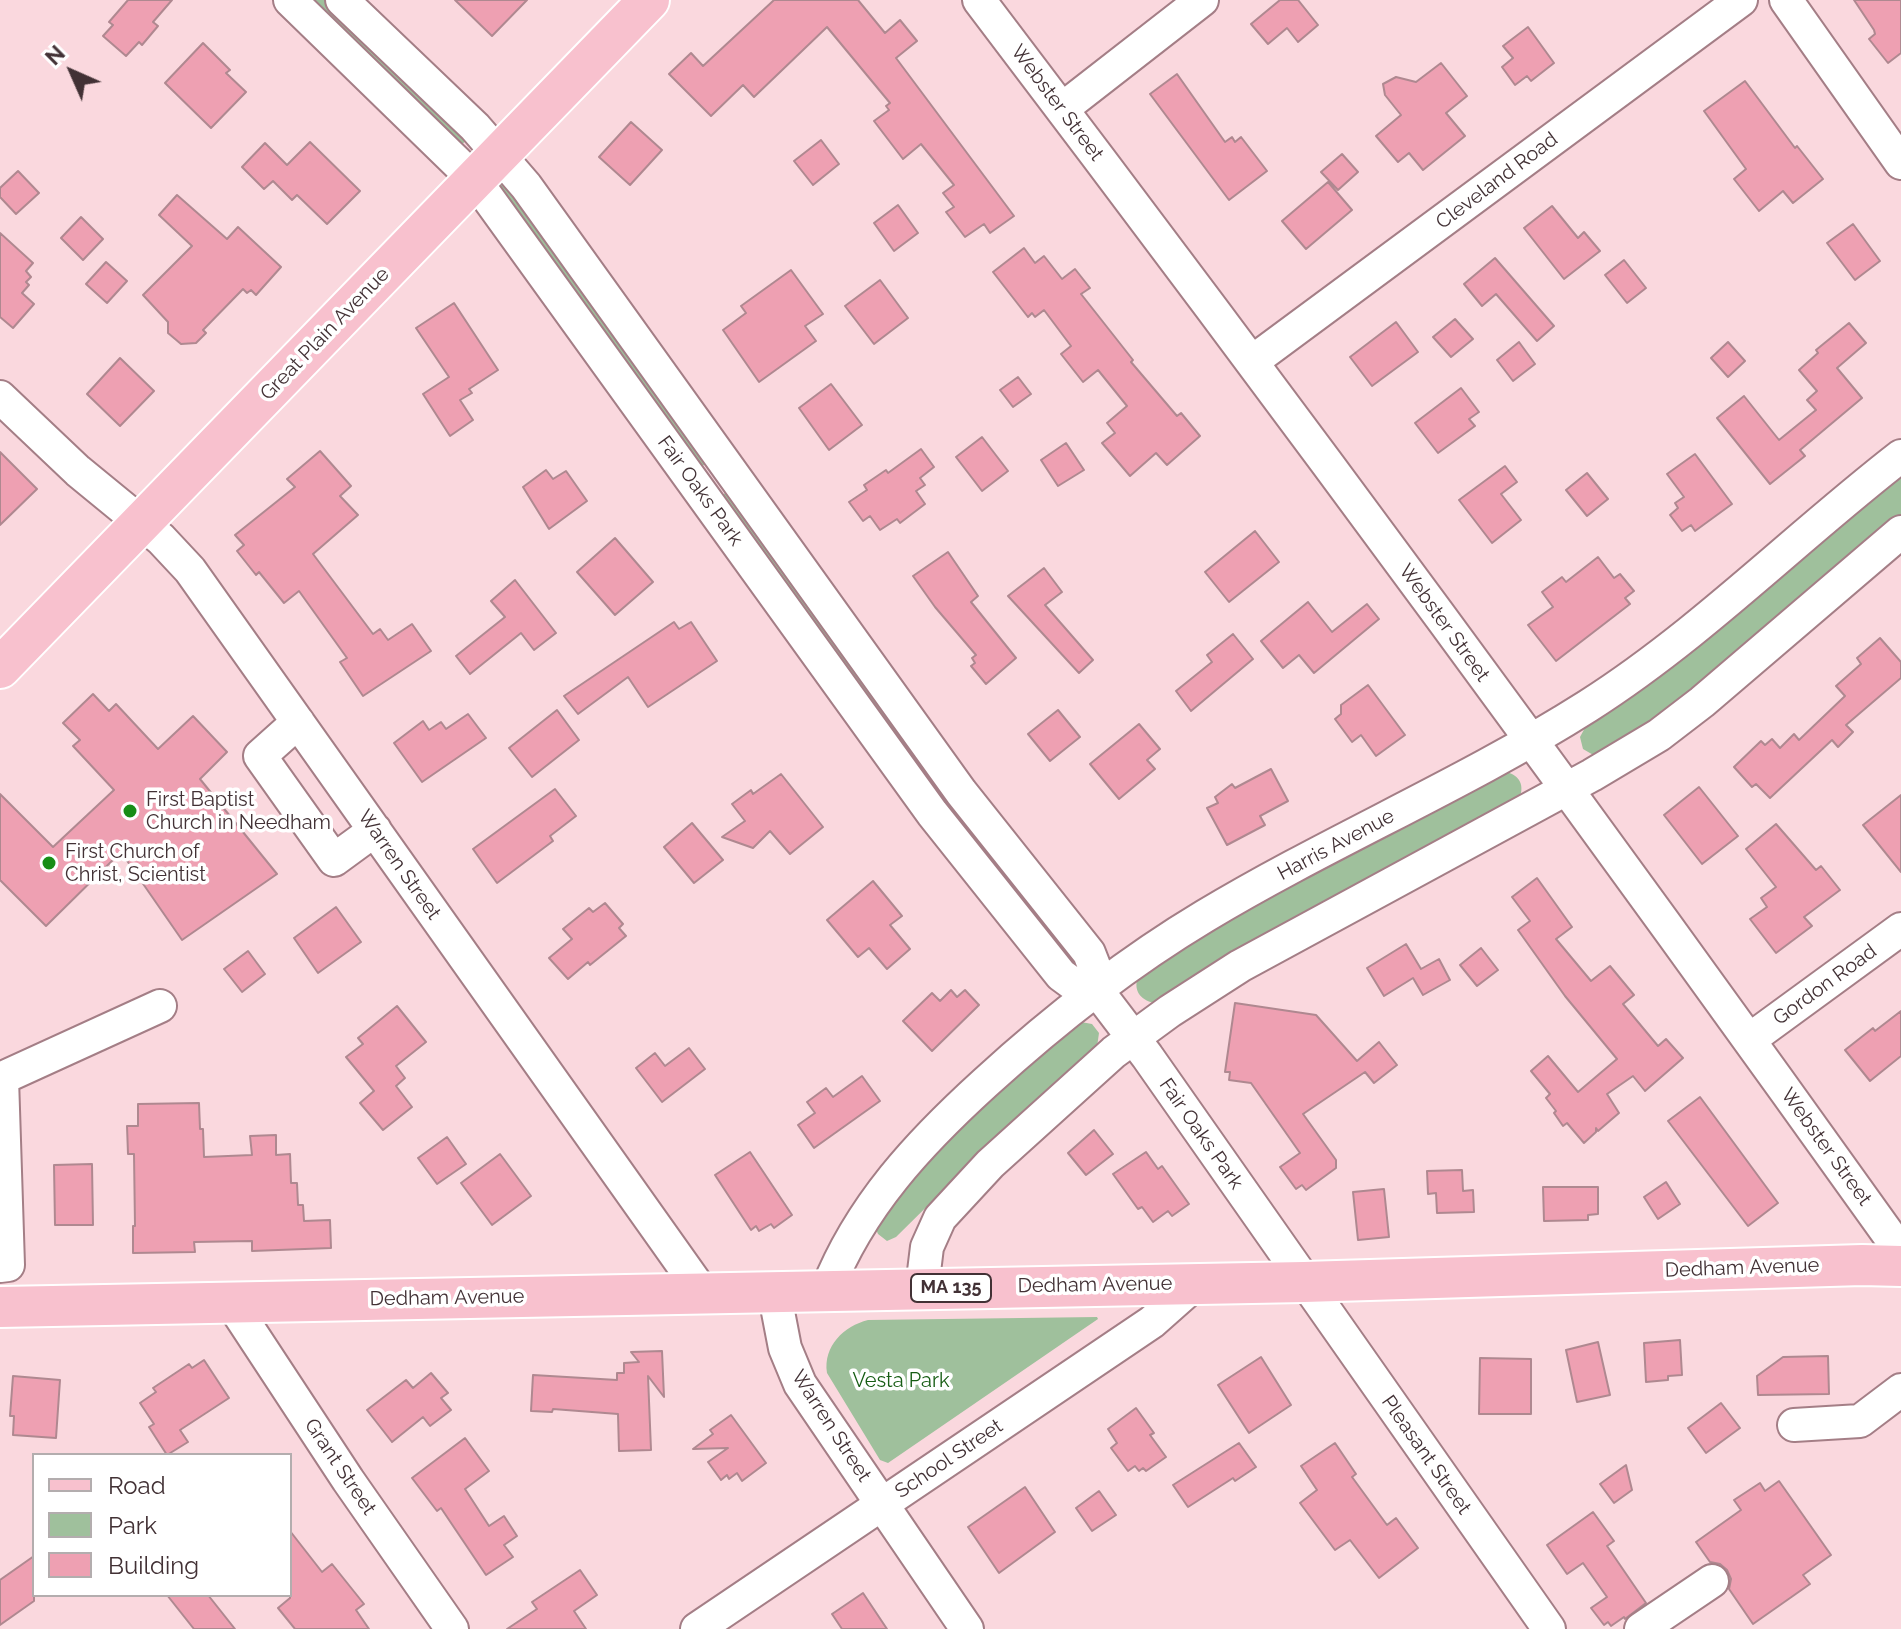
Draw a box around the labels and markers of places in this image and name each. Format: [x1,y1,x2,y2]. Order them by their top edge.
place label: First Baptist Church in Needham [146,788,331,835]
marker: First Baptist Church in Needham [121,802,139,820]
place label: First Church of Christ, Scientist [65,840,206,887]
marker: First Church of Christ, Scientist [40,854,58,872]

